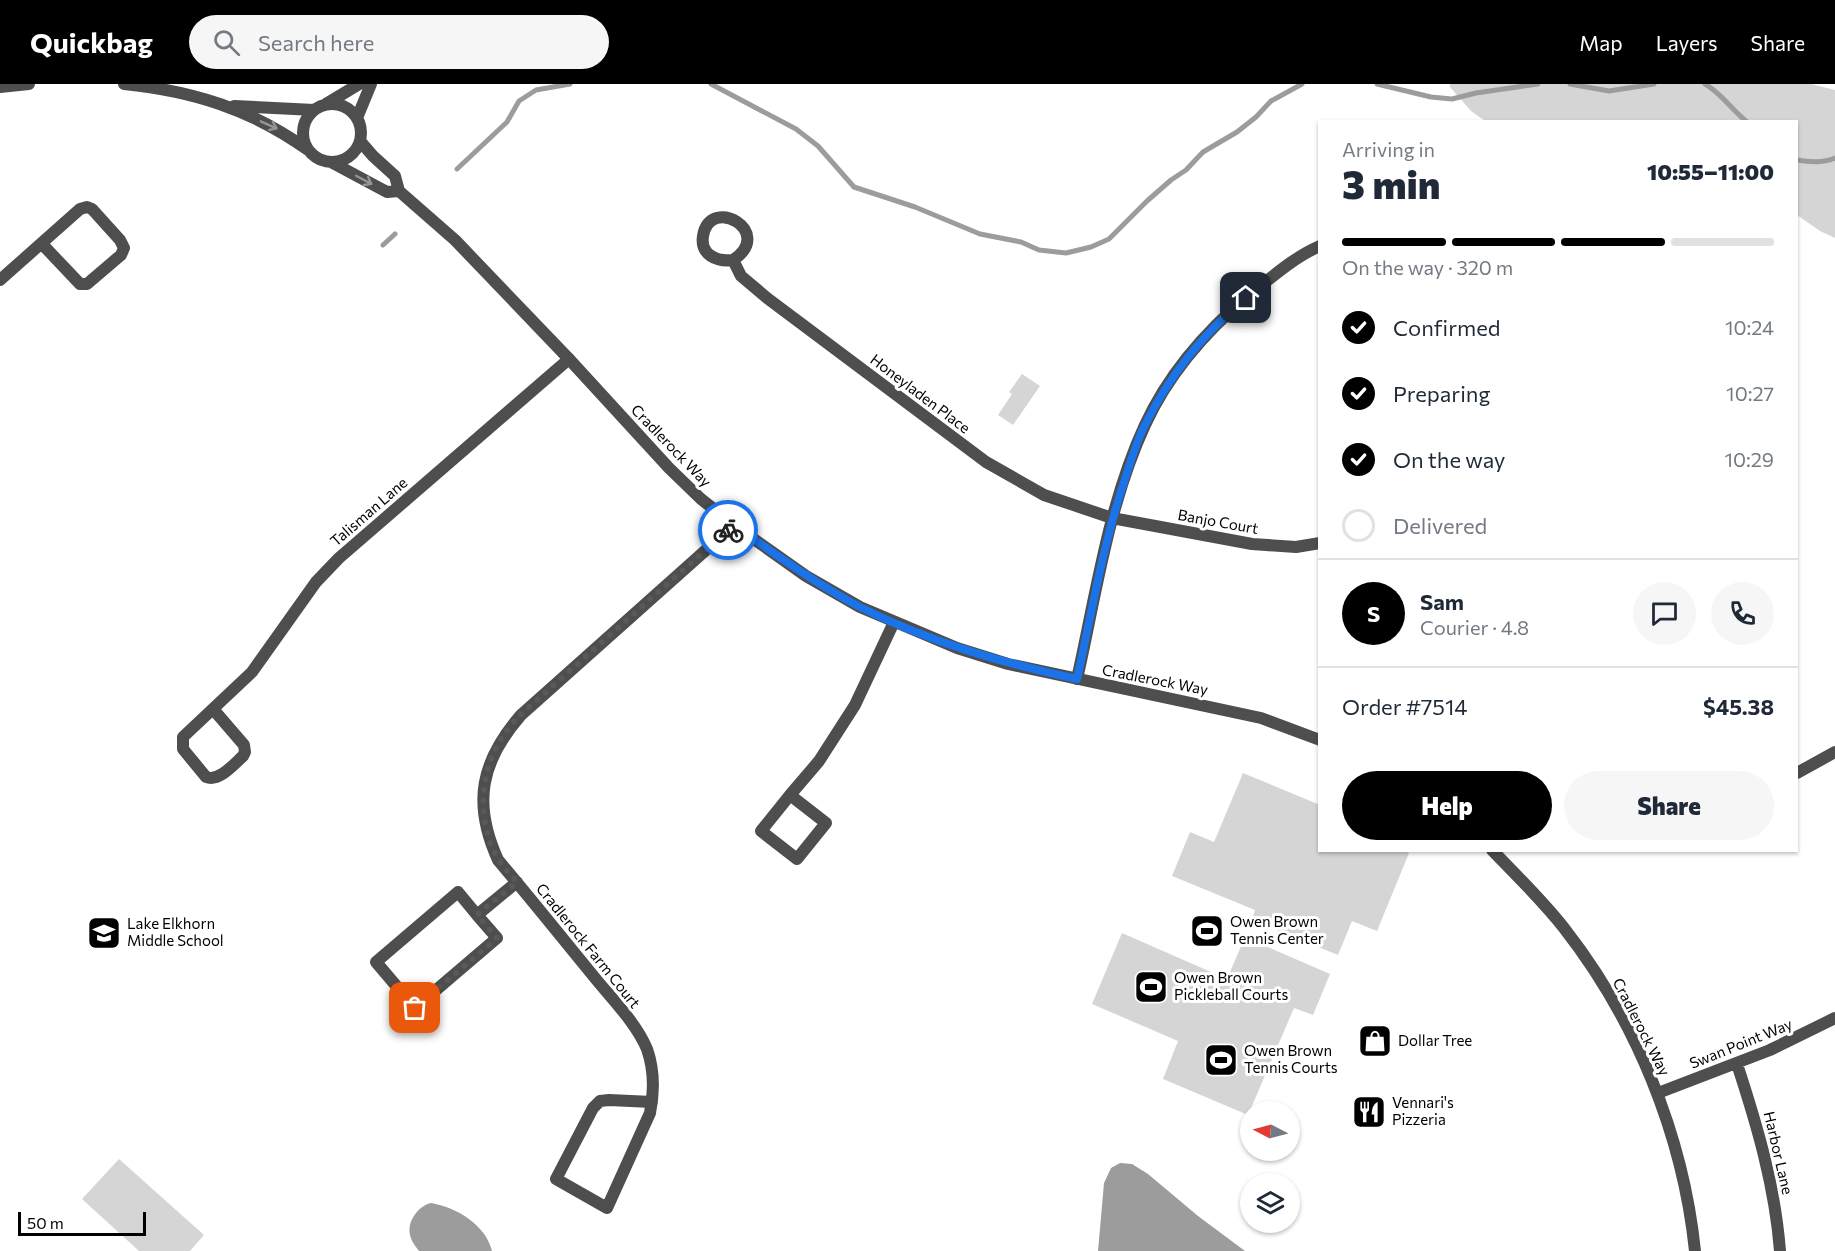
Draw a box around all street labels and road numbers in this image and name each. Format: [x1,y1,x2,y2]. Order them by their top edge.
street label: Honeyladen Place [867,350,974,437]
street label: Cradlerock Way [628,400,716,490]
street label: Talisman Lane [326,473,411,550]
street label: Banjo Court [1176,505,1260,537]
street label: Cradlerock Way [1101,660,1210,698]
street label: Cradlerock Farm Court [533,879,645,1011]
street label: Cradlerock Way [1609,975,1674,1079]
street label: Swan Point Way [1687,1014,1795,1072]
street label: Harbor Lane [1761,1109,1797,1196]

